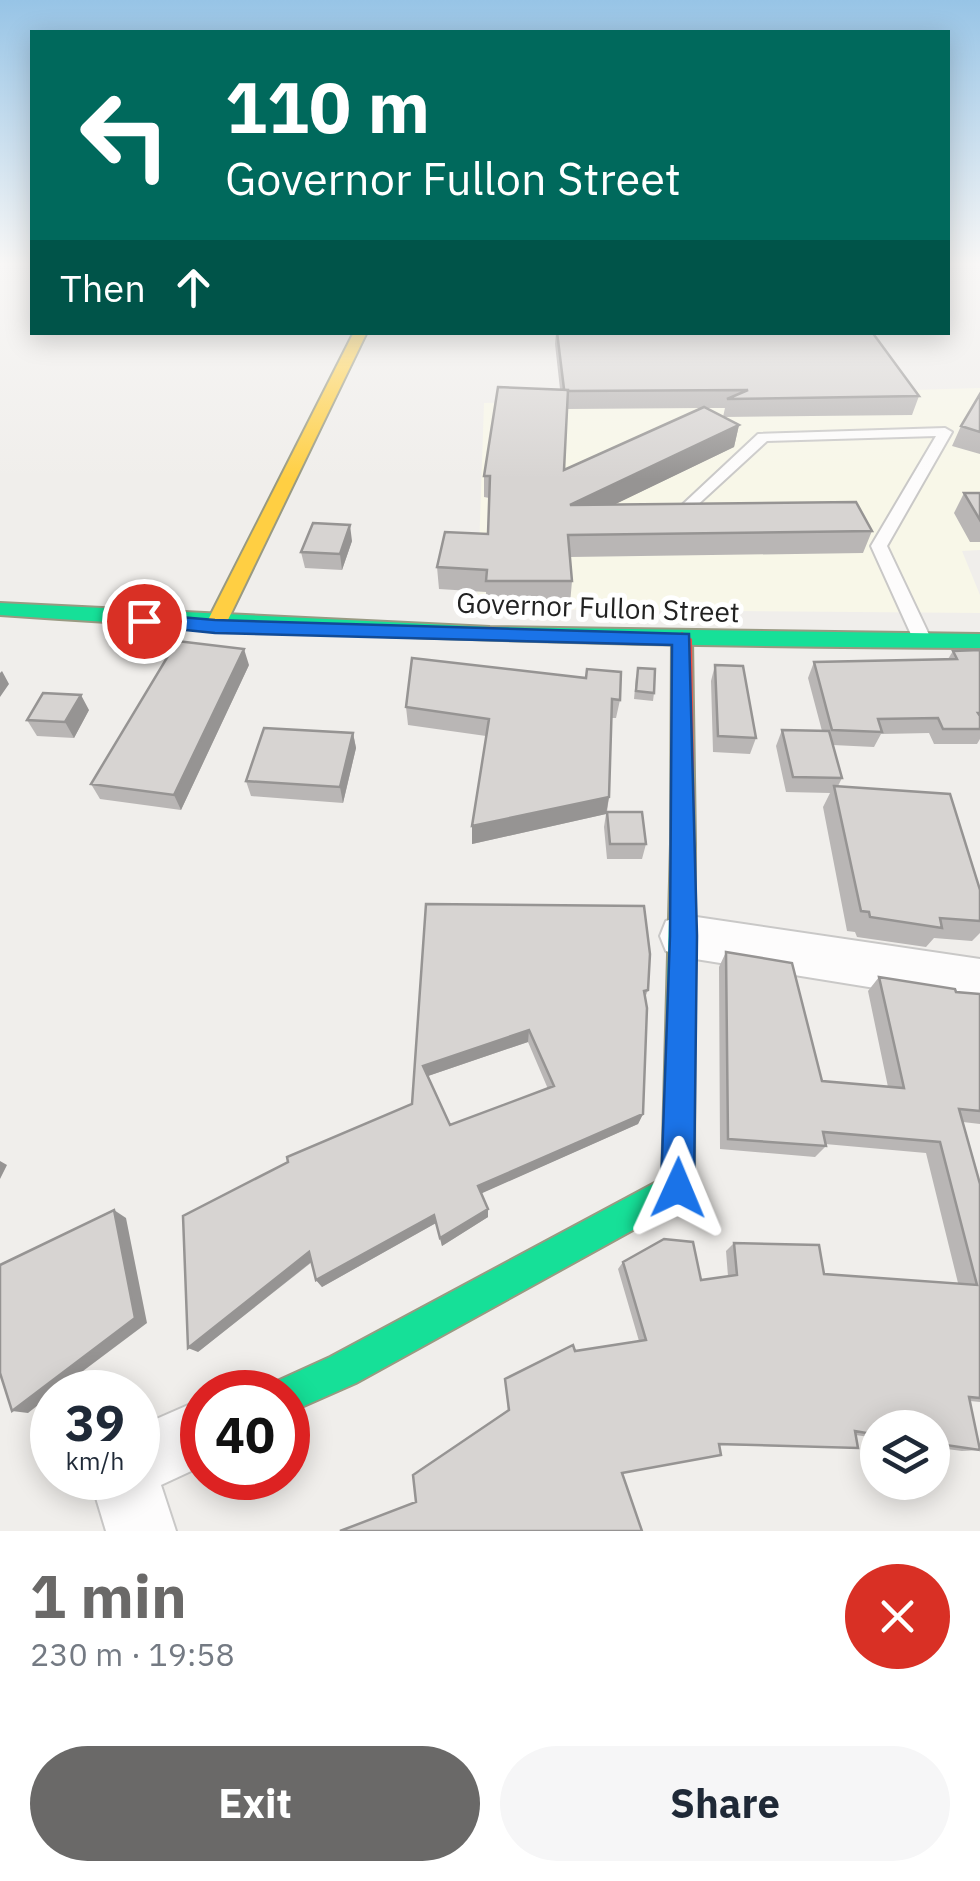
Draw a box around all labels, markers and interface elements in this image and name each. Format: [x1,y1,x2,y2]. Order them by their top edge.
text: 110 m [225,61,430,152]
icon: left [60,70,190,200]
text: Governor Fullon Street [225,149,681,207]
icon: ahead [166,260,221,315]
text: Then [60,263,146,312]
pin [102,579,187,664]
street label: Governor Fullon Street [456,584,740,630]
icon: arrive [117,594,172,649]
position arrow [626,1136,730,1240]
speed limit sign: 40 [180,1370,310,1500]
text: 39 [65,1390,125,1455]
map controls [860,1410,950,1500]
button: layers [860,1410,950,1500]
text: km/h [66,1444,124,1477]
text: 1 min [30,1556,187,1635]
button: close [845,1564,950,1669]
text: 230 m · 19:58 [30,1633,235,1675]
button: Exit [30,1746,480,1861]
button: Share [500,1746,950,1861]

